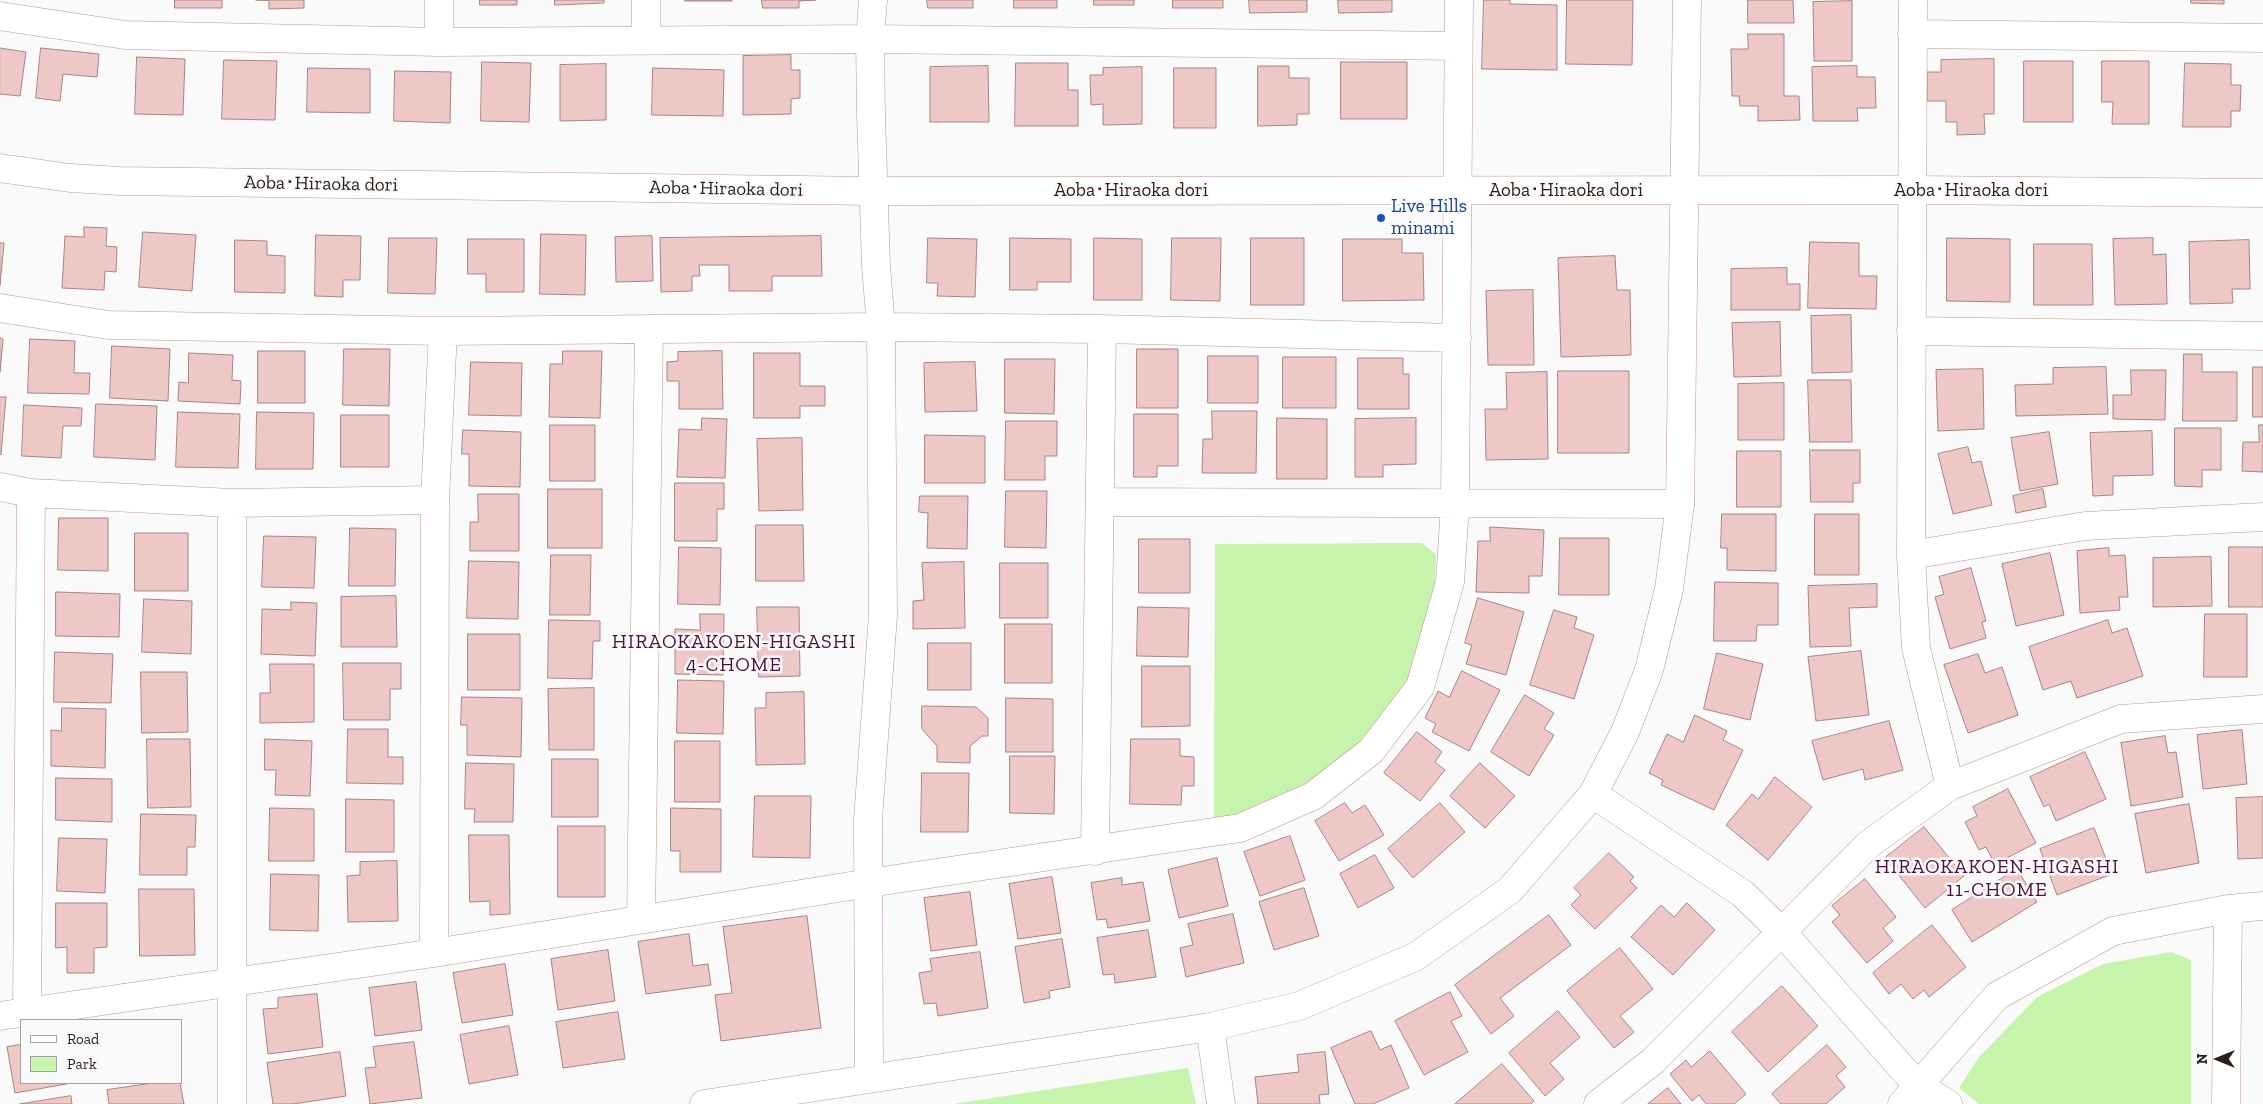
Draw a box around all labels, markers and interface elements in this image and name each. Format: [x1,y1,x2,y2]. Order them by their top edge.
street label: Aoba･Hiraoka dori [244,171,398,197]
street label: Aoba･Hiraoka dori [649,176,803,202]
street label: Aoba･Hiraoka dori [1054,180,1208,202]
street label: Aoba･Hiraoka dori [1489,180,1643,202]
street label: Aoba･Hiraoka dori [1894,180,2048,202]
place label: Live Hills minami [1391,196,1467,240]
marker: Live Hills minami [1375,212,1387,224]
district label: HIRAOKAKOEN-HIGASHI 4-CHOME [609,630,859,677]
district label: HIRAOKAKOEN-HIGASHI 11-CHOME [1872,855,2122,902]
legend [20,1019,182,1084]
text: Road [67,1030,99,1048]
north arrow [2193,1034,2243,1084]
text: N [2194,1054,2211,1064]
text: Park [67,1055,97,1073]

